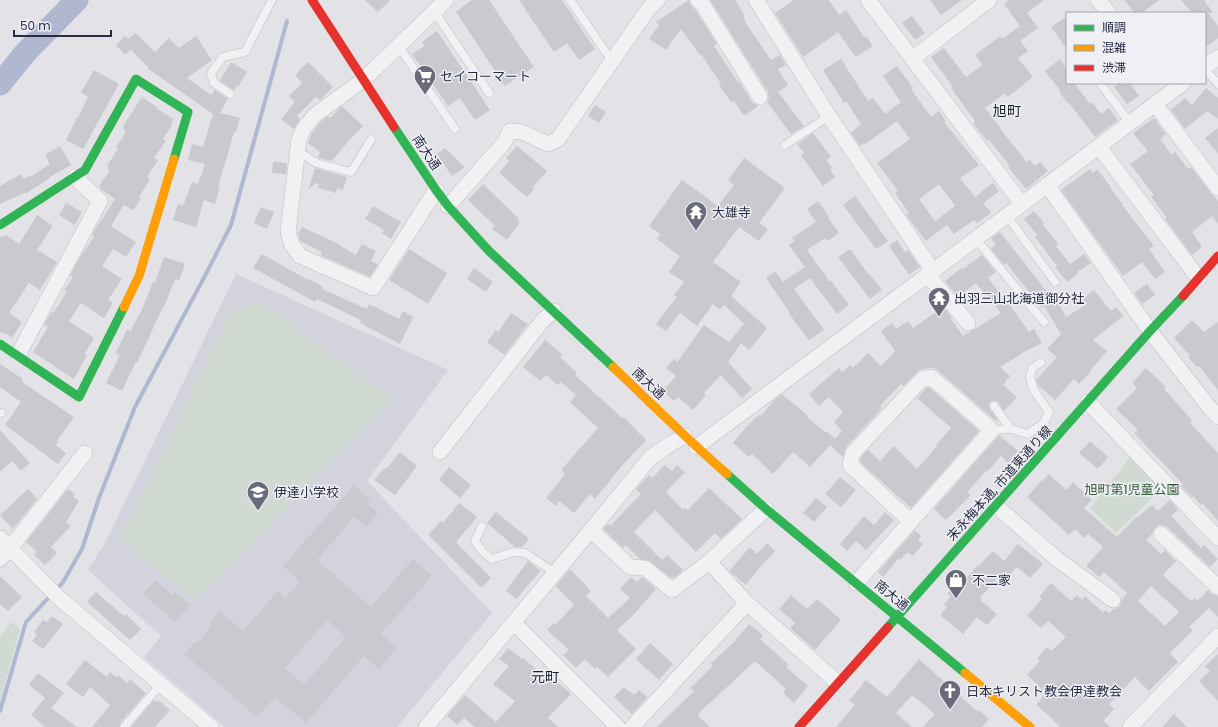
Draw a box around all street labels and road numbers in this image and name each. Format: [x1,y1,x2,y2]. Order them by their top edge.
street label: 南大通 [408,131,445,174]
street label: 南大通 [628,363,669,404]
street label: 末永梅本通, 市道東通り線 [942,422,1056,545]
street label: 南大通 [871,576,913,615]

